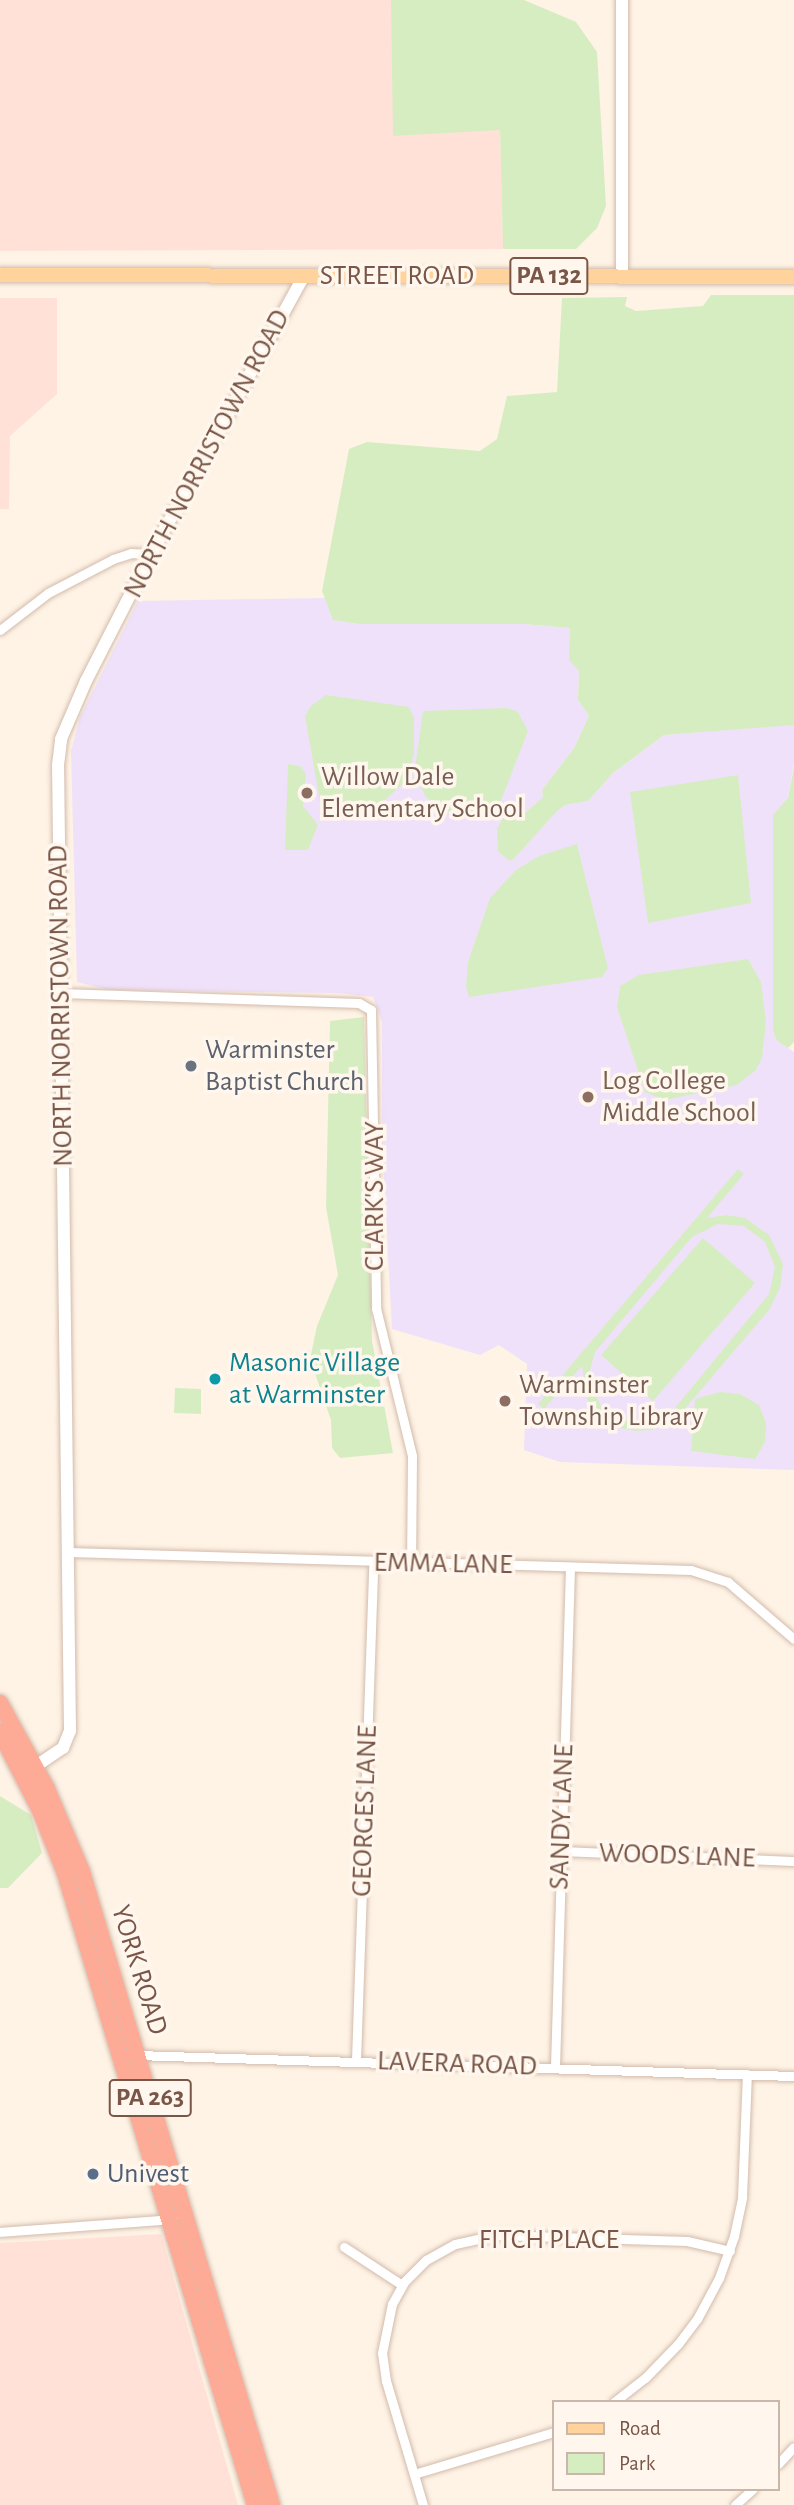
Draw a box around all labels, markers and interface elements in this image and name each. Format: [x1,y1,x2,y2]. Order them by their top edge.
road number: PA 132 [509,254,589,298]
street label: STREET ROAD [320,259,474,293]
street label: NORTH NORRISTOWN ROAD [117,304,297,604]
place label: Willow Dale Elementary School [321,760,524,826]
marker: Willow Dale Elementary School [299,785,315,801]
street label: NORTH NORRISTOWN ROAD [41,845,81,1167]
place label: Warminster Baptist Church [205,1033,364,1099]
marker: Warminster Baptist Church [183,1058,199,1074]
place label: Log College Middle School [602,1064,757,1130]
marker: Log College Middle School [580,1089,596,1105]
street label: CLARK'S WAY [358,1121,392,1271]
place label: Masonic Village at Warminster [229,1346,400,1412]
place label: Warminster Township Library [519,1368,703,1434]
marker: Masonic Village at Warminster [207,1371,223,1387]
marker: Warminster Township Library [497,1393,513,1409]
street label: EMMA LANE [373,1546,513,1582]
street label: GEORGES LANE [345,1725,385,1897]
street label: SANDY LANE [543,1744,581,1890]
street label: WOODS LANE [598,1836,756,1876]
street label: YORK ROAD [103,1901,175,2039]
street label: LAVERA ROAD [377,2044,537,2084]
road number: PA 263 [108,2076,192,2120]
place label: Univest [107,2157,189,2191]
marker: Univest [85,2166,101,2182]
street label: FITCH PLACE [479,2223,619,2257]
legend [552,2400,780,2491]
text: Road [619,2418,661,2439]
text: Park [619,2453,655,2474]

